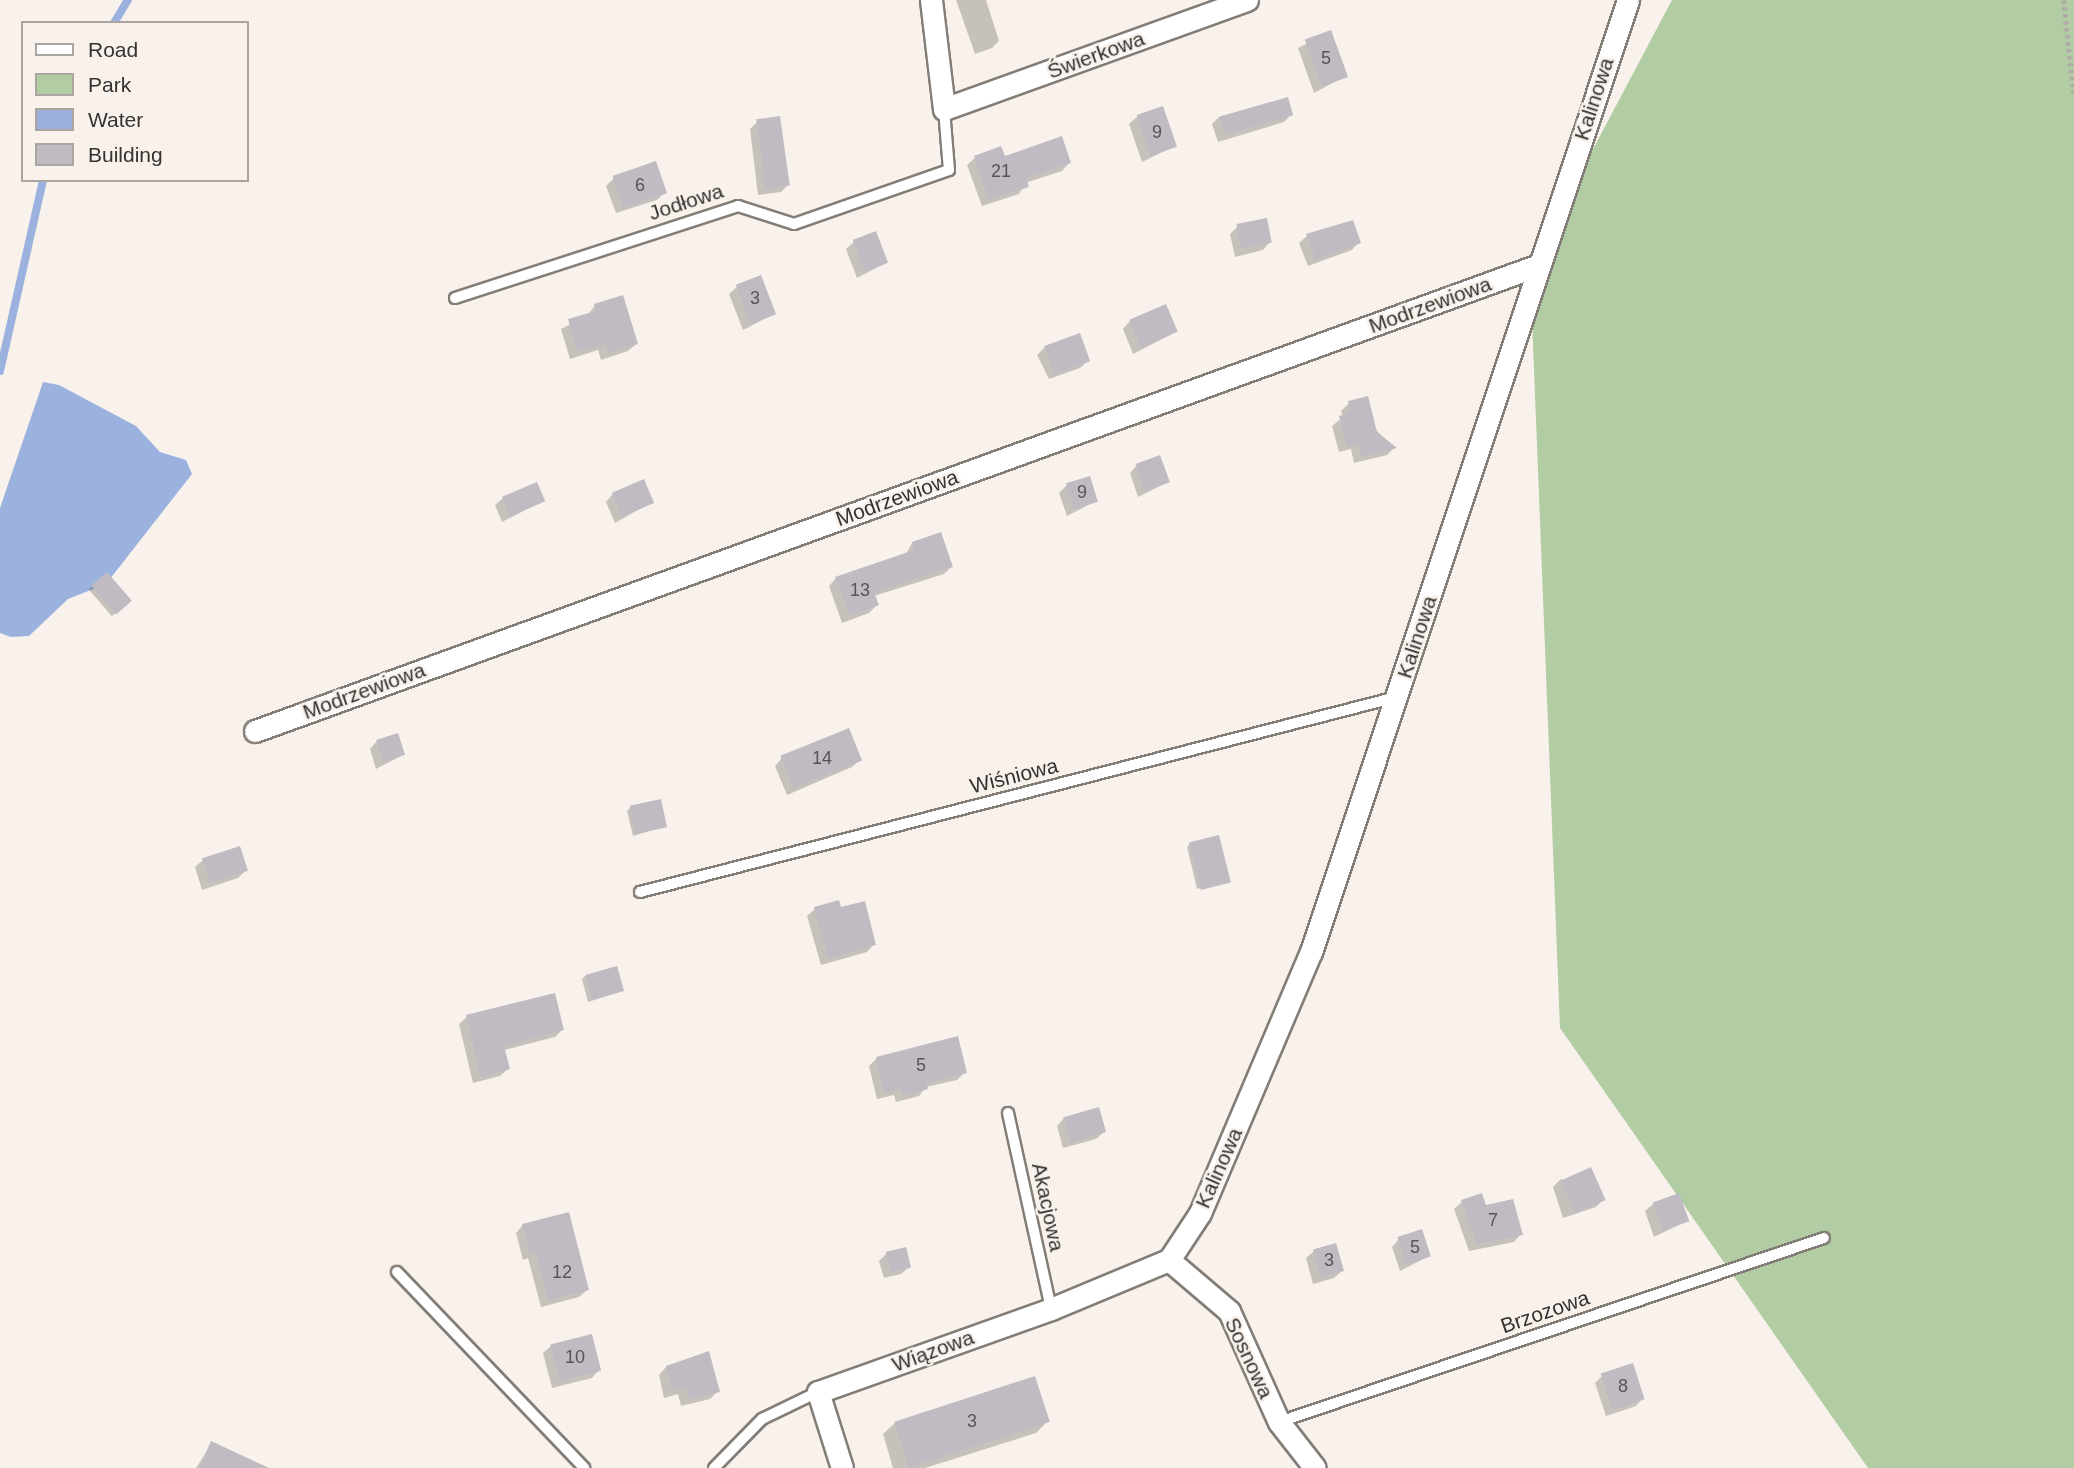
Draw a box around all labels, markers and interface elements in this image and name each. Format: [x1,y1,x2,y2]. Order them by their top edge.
legend [21,21,248,182]
street label: Świerkowa [1044,26,1148,84]
text: Road [88,38,138,61]
house number: 5 [1321,47,1331,69]
street label: Kalinowa [1569,55,1619,143]
text: Park [88,73,131,96]
text: Water [88,108,143,131]
house number: 9 [1152,121,1162,143]
text: Building [88,143,163,166]
house number: 21 [991,160,1011,182]
house number: 6 [635,174,645,196]
street label: Jodłowa [645,178,727,226]
street label: Modrzewiowa [1365,271,1495,339]
house number: 3 [750,287,760,309]
street label: Modrzewiowa [832,464,962,532]
house number: 9 [1077,481,1087,503]
house number: 13 [850,579,870,601]
street label: Kalinowa [1392,593,1442,681]
street label: Modrzewiowa [299,657,429,725]
house number: 14 [812,747,832,769]
street label: Wiśniowa [967,753,1061,799]
house number: 5 [916,1054,926,1076]
street label: Kalinowa [1190,1124,1248,1212]
street label: Akacjowa [1026,1160,1070,1254]
house number: 7 [1488,1209,1498,1231]
house number: 5 [1410,1236,1420,1258]
house number: 3 [1324,1249,1334,1271]
house number: 12 [552,1261,572,1283]
street label: Brzozowa [1497,1285,1593,1339]
street label: Sosnowa [1219,1314,1279,1402]
street label: Wiązowa [889,1325,977,1377]
house number: 10 [565,1346,585,1368]
house number: 8 [1618,1375,1628,1397]
house number: 3 [967,1410,977,1432]

